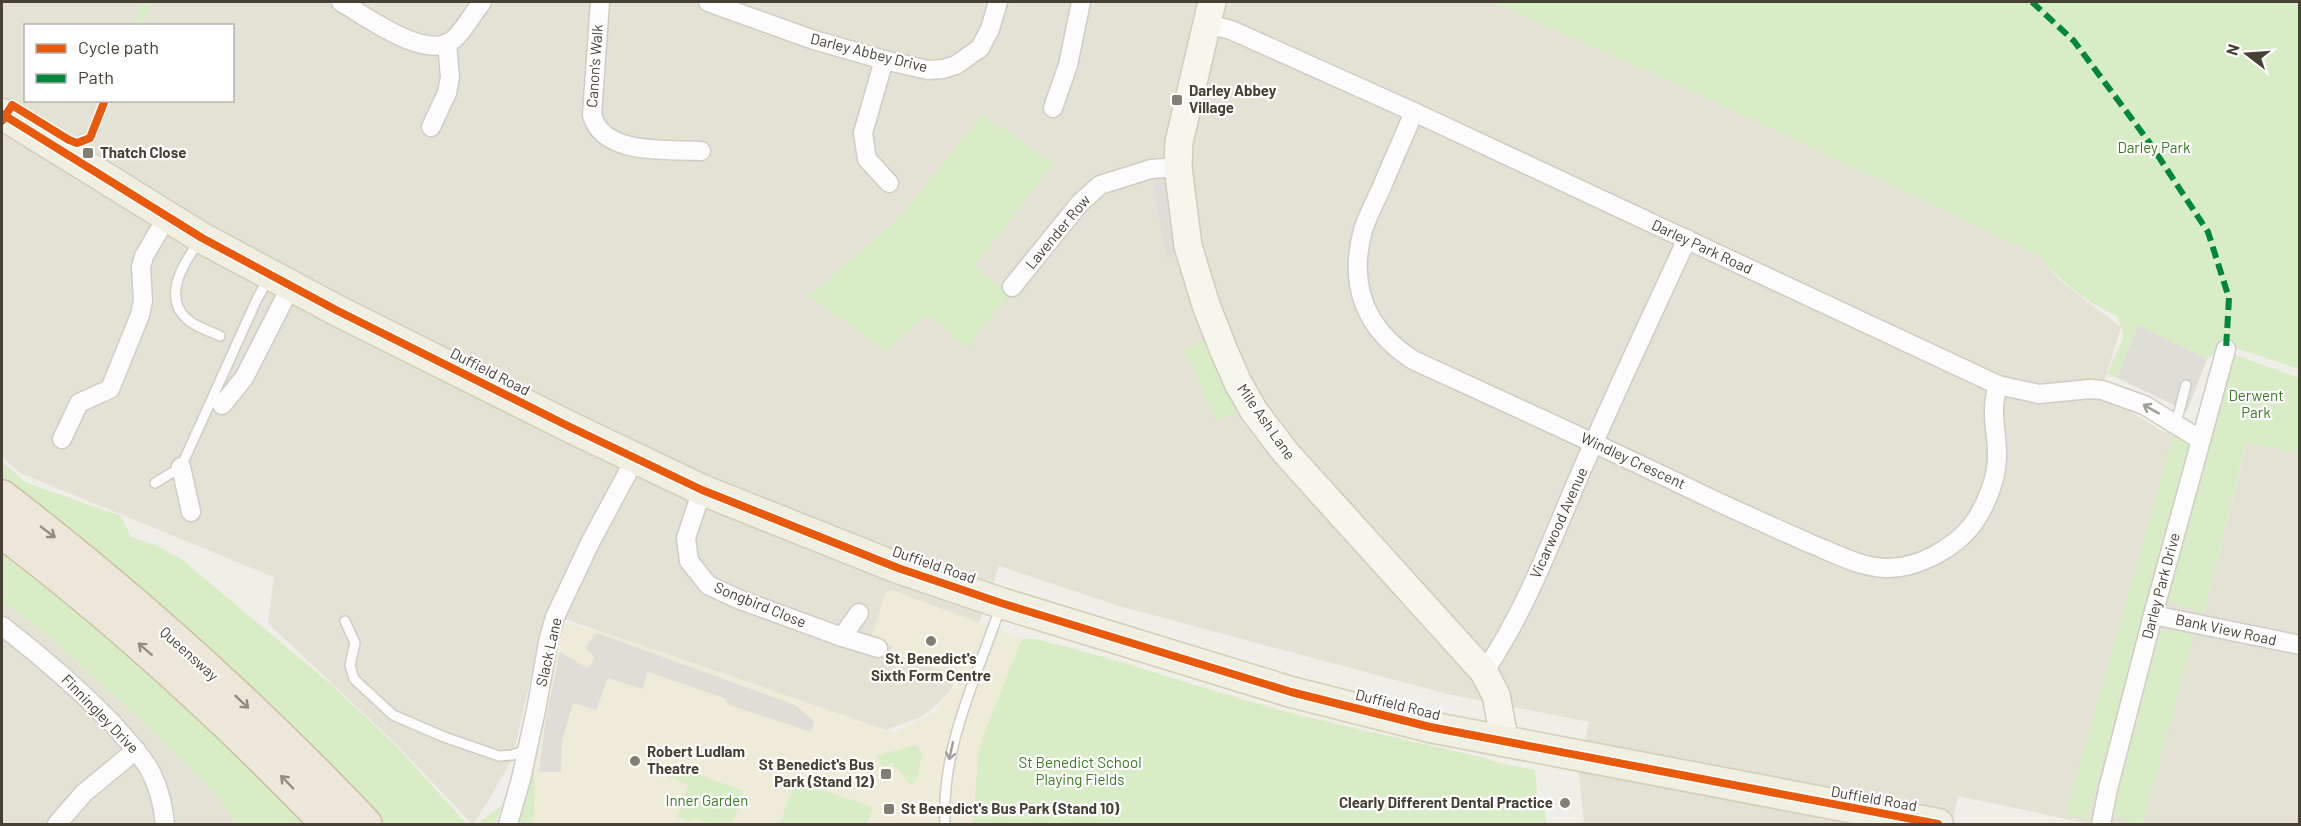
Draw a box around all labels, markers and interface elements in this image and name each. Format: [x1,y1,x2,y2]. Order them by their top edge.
street label: Canon's Walk [582,23,606,108]
legend [24,24,234,102]
north arrow [2217,24,2277,84]
street label: Darley Abbey Drive [809,29,930,75]
text: Cycle path [78,36,159,58]
text: N [2222,42,2243,57]
text: Path [78,66,114,88]
place label: Darley Abbey Village [1189,81,1277,116]
marker: Darley Abbey Village [1170,93,1184,107]
park label: Darley Park [2118,138,2191,156]
place label: Thatch Close [100,143,186,161]
marker: Thatch Close [81,146,95,160]
street label: Lavender Row [1021,190,1094,272]
street label: Darley Park Road [1649,215,1756,277]
street label: Duffield Road [448,343,533,399]
street label: Mile Ash Lane [1234,380,1300,463]
park label: Derwent Park [2228,386,2284,421]
one-way arrow [2143,403,2161,414]
street label: Windley Crescent [1578,428,1689,492]
street label: Vicarwood Avenue [1526,464,1591,581]
one-way arrow [40,525,56,538]
street label: Darley Park Drive [2137,531,2183,641]
street label: Duffield Road [890,541,978,587]
street label: Songbird Close [712,577,809,631]
street label: Bank View Road [2174,610,2278,649]
street label: Slack Lane [531,615,565,688]
street label: Queensway [157,622,223,684]
marker: St. Benedict's Sixth Form Centre [924,634,938,648]
one-way arrow [138,642,153,656]
place label: St. Benedict's Sixth Form Centre [871,649,991,684]
street label: Finningley Drive [58,670,143,757]
street label: Duffield Road [1354,685,1443,723]
one-way arrow [234,695,249,709]
place label: Robert Ludlam Theatre [647,742,745,777]
one-way arrow [944,742,956,761]
park label: St Benedict School Playing Fields [1018,753,1142,788]
marker: Robert Ludlam Theatre [628,754,642,768]
place label: St Benedict's Bus Park (Stand 12) [759,755,875,790]
marker: St Benedict's Bus Park (Stand 12) [879,767,893,781]
one-way arrow [280,775,295,790]
street label: Duffield Road [1830,782,1919,814]
park label: Inner Garden [666,791,748,809]
place label: Clearly Different Dental Practice [1339,793,1553,811]
marker: Clearly Different Dental Practice [1558,796,1572,810]
place label: St Benedict's Bus Park (Stand 10) [901,799,1120,817]
marker: St Benedict's Bus Park (Stand 10) [882,802,896,816]

